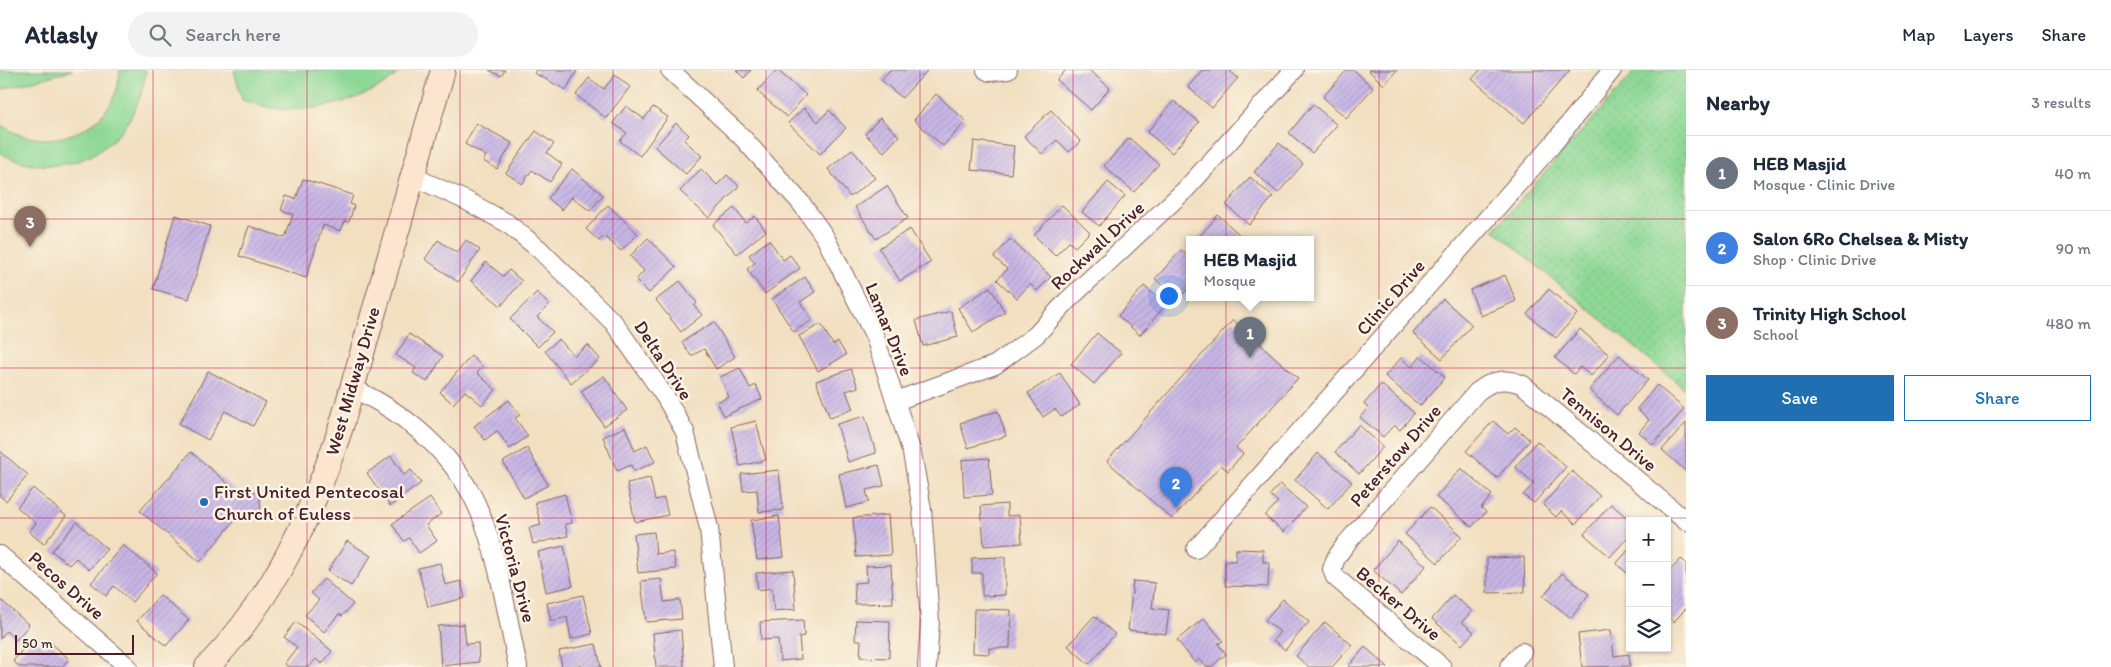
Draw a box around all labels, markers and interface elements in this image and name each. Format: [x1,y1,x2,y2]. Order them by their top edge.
search box [128,12,478,57]
text: Atlasly [25,20,98,49]
icon: search [146,21,174,49]
text: Search here [186,23,281,46]
text: Map [1902,24,1935,46]
text: Layers [1963,24,2013,46]
text: Share [2041,24,2086,46]
text: Nearby [1706,90,1770,115]
text: 3 results [2031,93,2091,112]
text: HEB Masjid [1753,152,1846,175]
text: 1 [1718,164,1726,183]
text: 40 m [2054,164,2091,183]
text: Mosque · Clinic Drive [1753,175,1895,194]
street label: Rockwall Drive [1046,196,1149,295]
pin: 3 [14,206,46,247]
text: Salon 6Ro Chelsea & Misty [1753,227,1968,250]
popup [1186,236,1314,301]
text: 2 [1718,239,1726,258]
text: 90 m [2056,239,2091,258]
text: HEB Masjid [1204,248,1297,271]
text: Shop · Clinic Drive [1753,250,1876,269]
street label: Clinic Drive [1351,255,1430,340]
text: Mosque [1204,271,1256,290]
street label: Lamar Drive [860,279,919,379]
your location [1156,283,1182,309]
text: Trinity High School [1753,302,1906,325]
street label: West Midway Drive [320,304,385,458]
text: 3 [1718,314,1726,333]
text: 480 m [2046,314,2091,333]
street label: Delta Drive [629,316,698,404]
pin: 1 [1234,317,1266,358]
text: School [1753,325,1799,344]
button: Save [1706,375,1894,421]
button: Share [1904,375,2091,421]
street label: Tennison Drive [1556,382,1662,477]
street label: Peterstow Drive [1345,399,1446,511]
pin: 2 [1160,467,1192,508]
place label: First United Pentecosal Church of Euless [214,480,405,525]
marker: First United Pentecosal Church of Euless [198,496,210,508]
street label: Victoria Drive [490,511,541,625]
map controls [1626,517,1671,652]
button: + [1626,517,1671,562]
street label: Pecos Drive [24,546,109,625]
street label: Becker Drive [1352,561,1446,645]
button: − [1626,562,1671,607]
button: layers [1626,607,1671,652]
scale bar [15,632,134,655]
text: 50 m [22,635,53,652]

